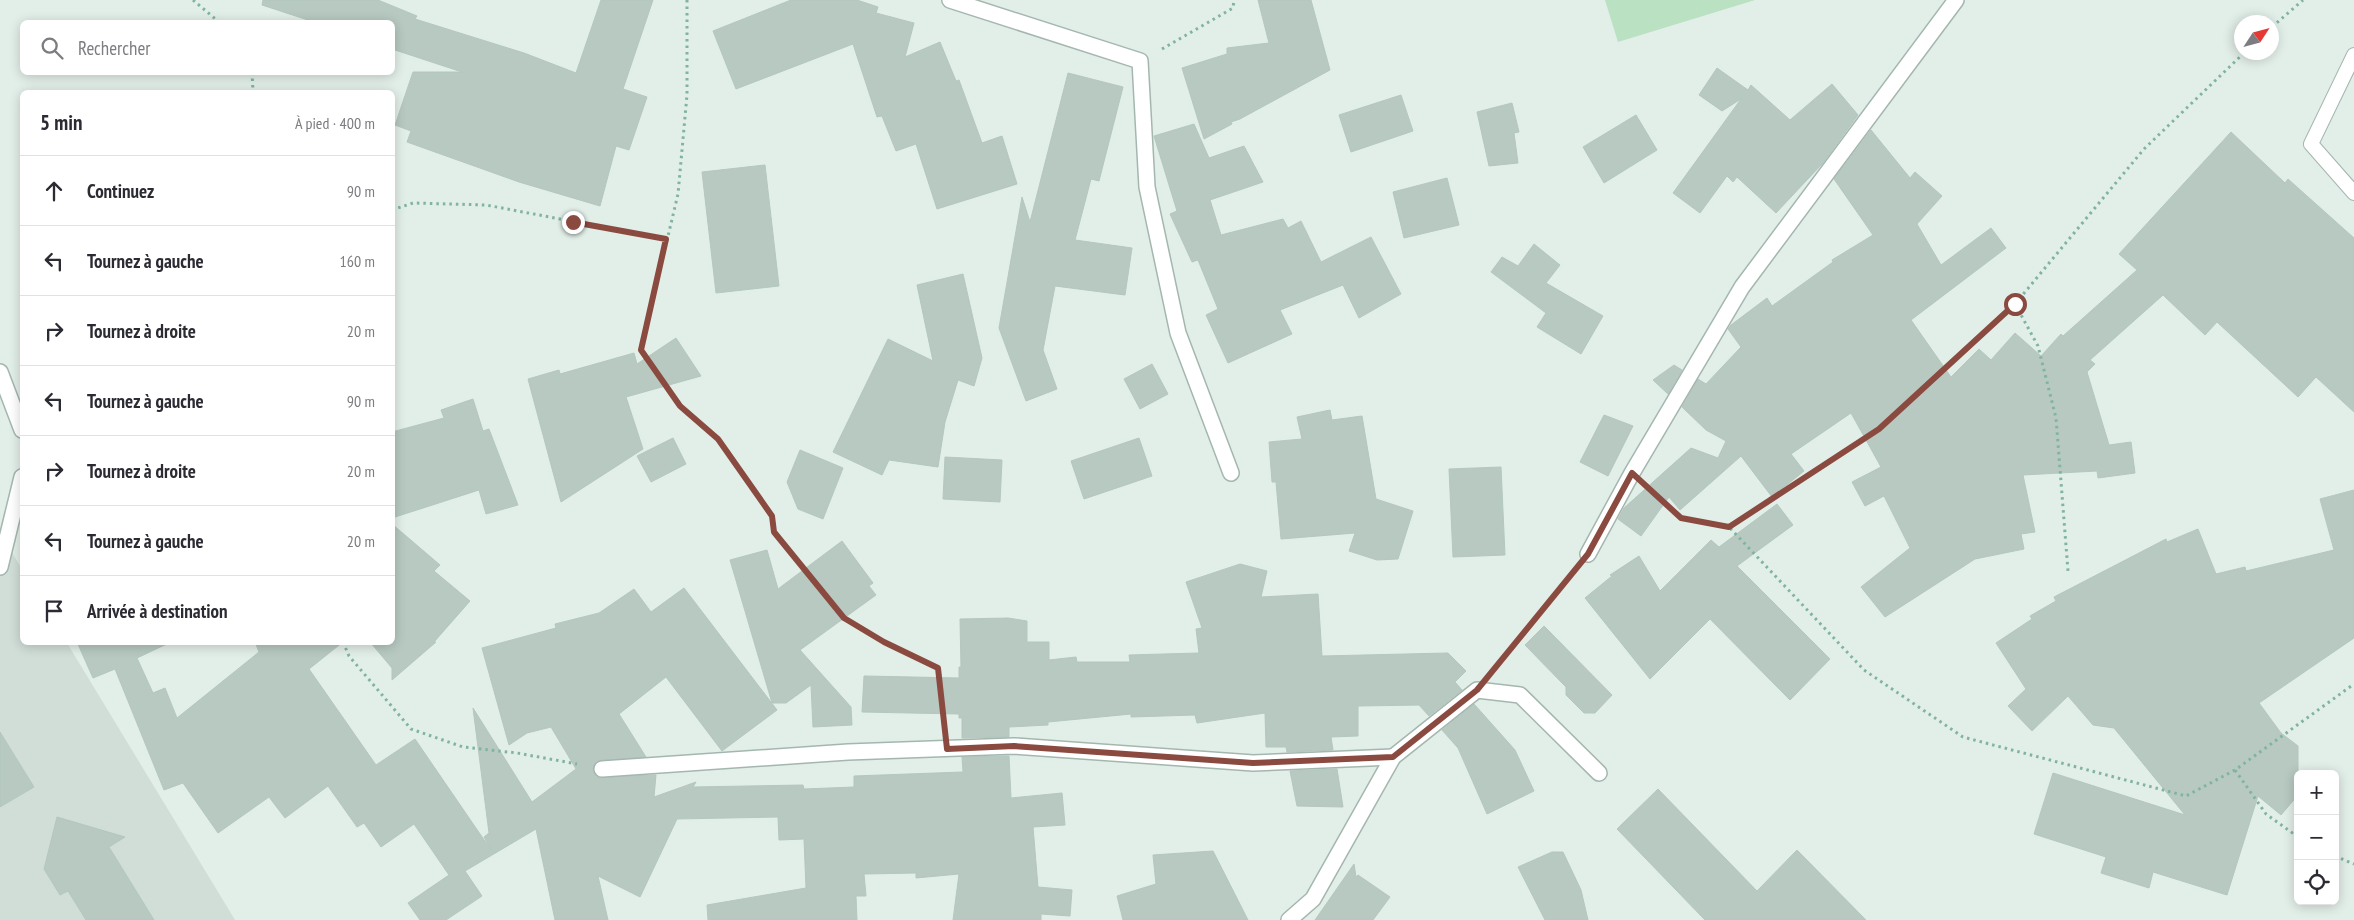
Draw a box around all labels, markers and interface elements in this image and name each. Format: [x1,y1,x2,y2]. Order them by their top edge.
north arrow [2234,15,2279,60]
search box [20,20,395,75]
icon: search [38,34,66,62]
text: Rechercher [78,36,150,60]
text: 5 min [40,109,82,136]
text: À pied · 400 m [295,113,375,133]
icon: ahead [40,177,68,205]
text: Continuez [87,179,154,203]
text: 90 m [347,181,375,201]
route end [562,211,585,234]
icon: left [40,247,68,275]
text: Tournez à gauche [87,249,204,273]
text: 160 m [340,251,375,271]
route start [2004,293,2027,316]
icon: right [40,317,68,345]
text: Tournez à droite [87,319,196,343]
text: 20 m [347,321,375,341]
icon: left [40,387,68,415]
text: Tournez à gauche [87,389,204,413]
text: 90 m [347,391,375,411]
icon: right [40,457,68,485]
text: Tournez à droite [87,459,196,483]
text: 20 m [347,461,375,481]
icon: left [40,527,68,555]
text: Tournez à gauche [87,529,204,553]
text: 20 m [347,531,375,551]
icon: arrive [40,597,68,625]
text: Arrivée à destination [87,599,228,623]
map controls [2294,770,2339,905]
button: + [2294,770,2339,815]
button: − [2294,815,2339,860]
button: locate [2294,860,2339,905]

